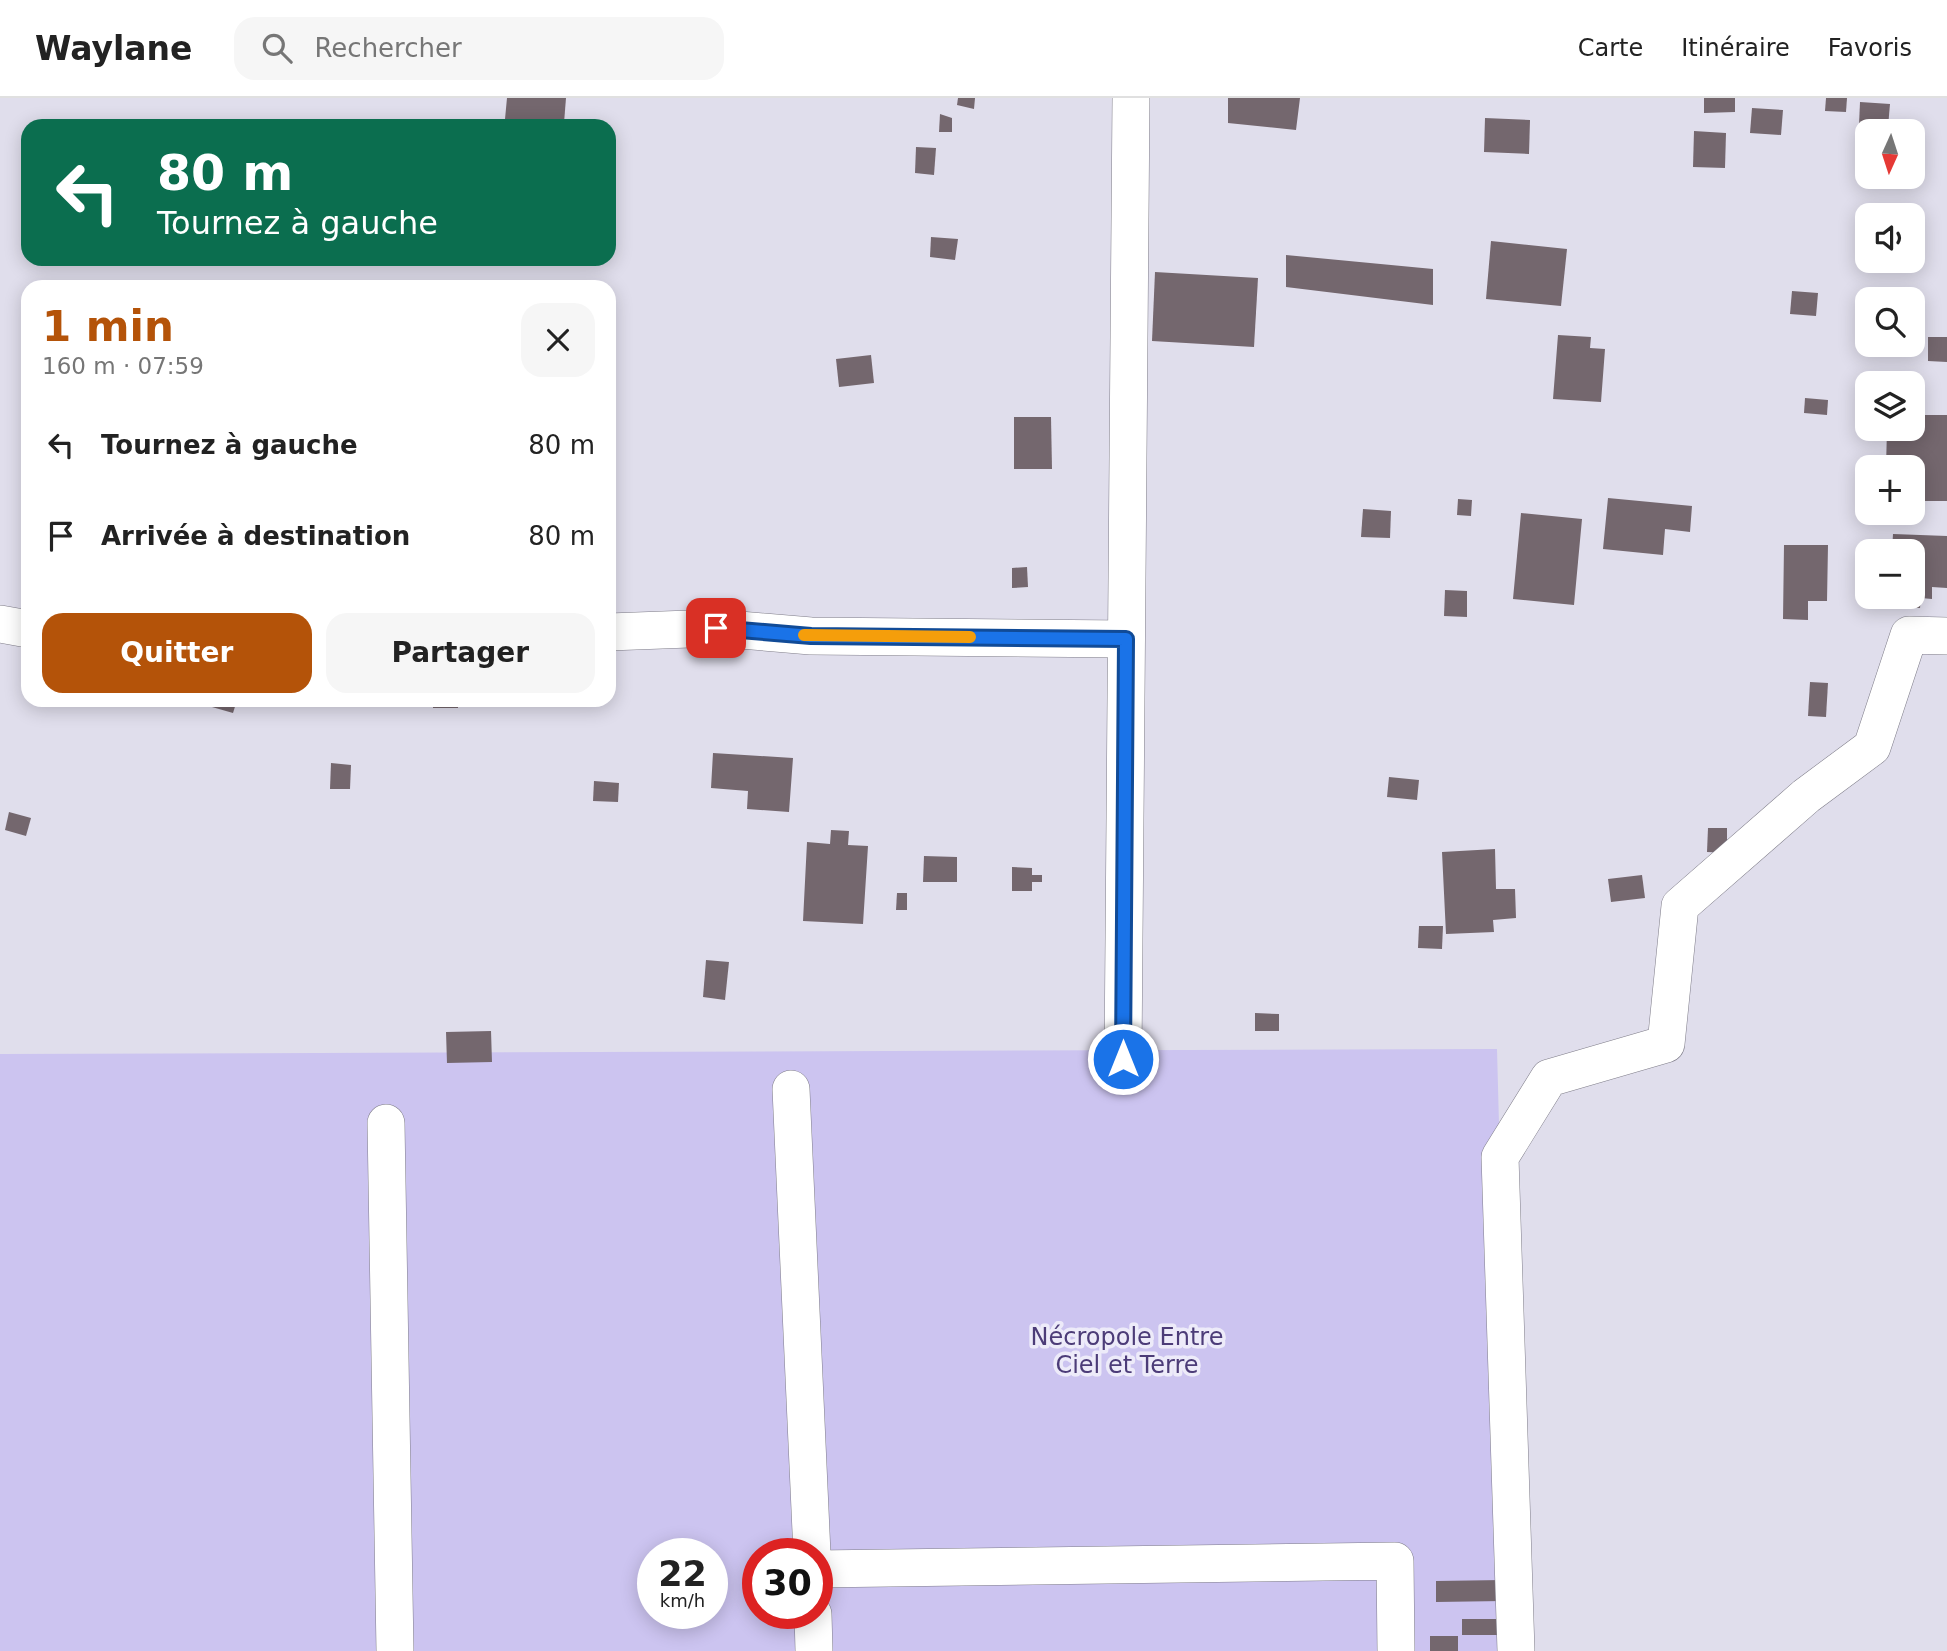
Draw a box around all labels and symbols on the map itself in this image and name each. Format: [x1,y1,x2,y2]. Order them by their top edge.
north arrow [1855,119,1925,189]
pin [686,598,746,658]
position arrow [1086,1022,1160,1096]
park label: Nécropole Entre Ciel et Terre [1031,1323,1223,1379]
speed limit sign: 30 [742,1538,833,1629]

